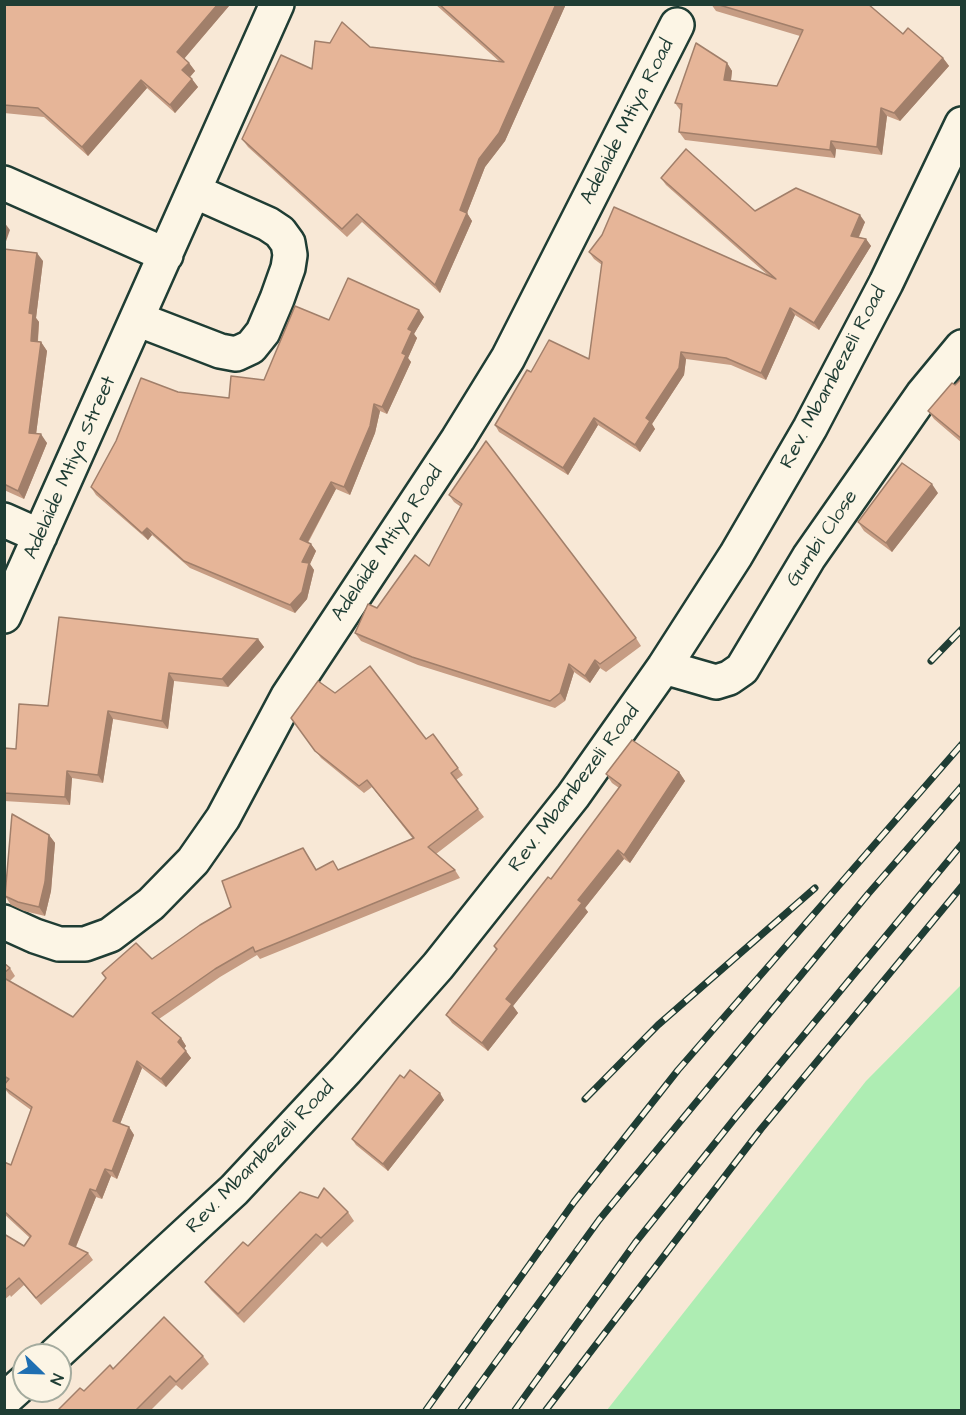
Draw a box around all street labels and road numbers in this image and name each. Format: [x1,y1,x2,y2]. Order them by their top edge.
street label: Adelaide Mtiya Road [576,35,680,209]
street label: Rev. Mbambezeli Road [776,283,892,473]
street label: Adelaide Mtiya Street [20,373,122,563]
street label: Adelaide Mtiya Road [327,462,449,626]
street label: Gumbi Close [782,486,864,592]
street label: Rev. Mbambezeli Road [504,701,646,877]
street label: Rev. Mbambezeli Road [182,1077,340,1239]

